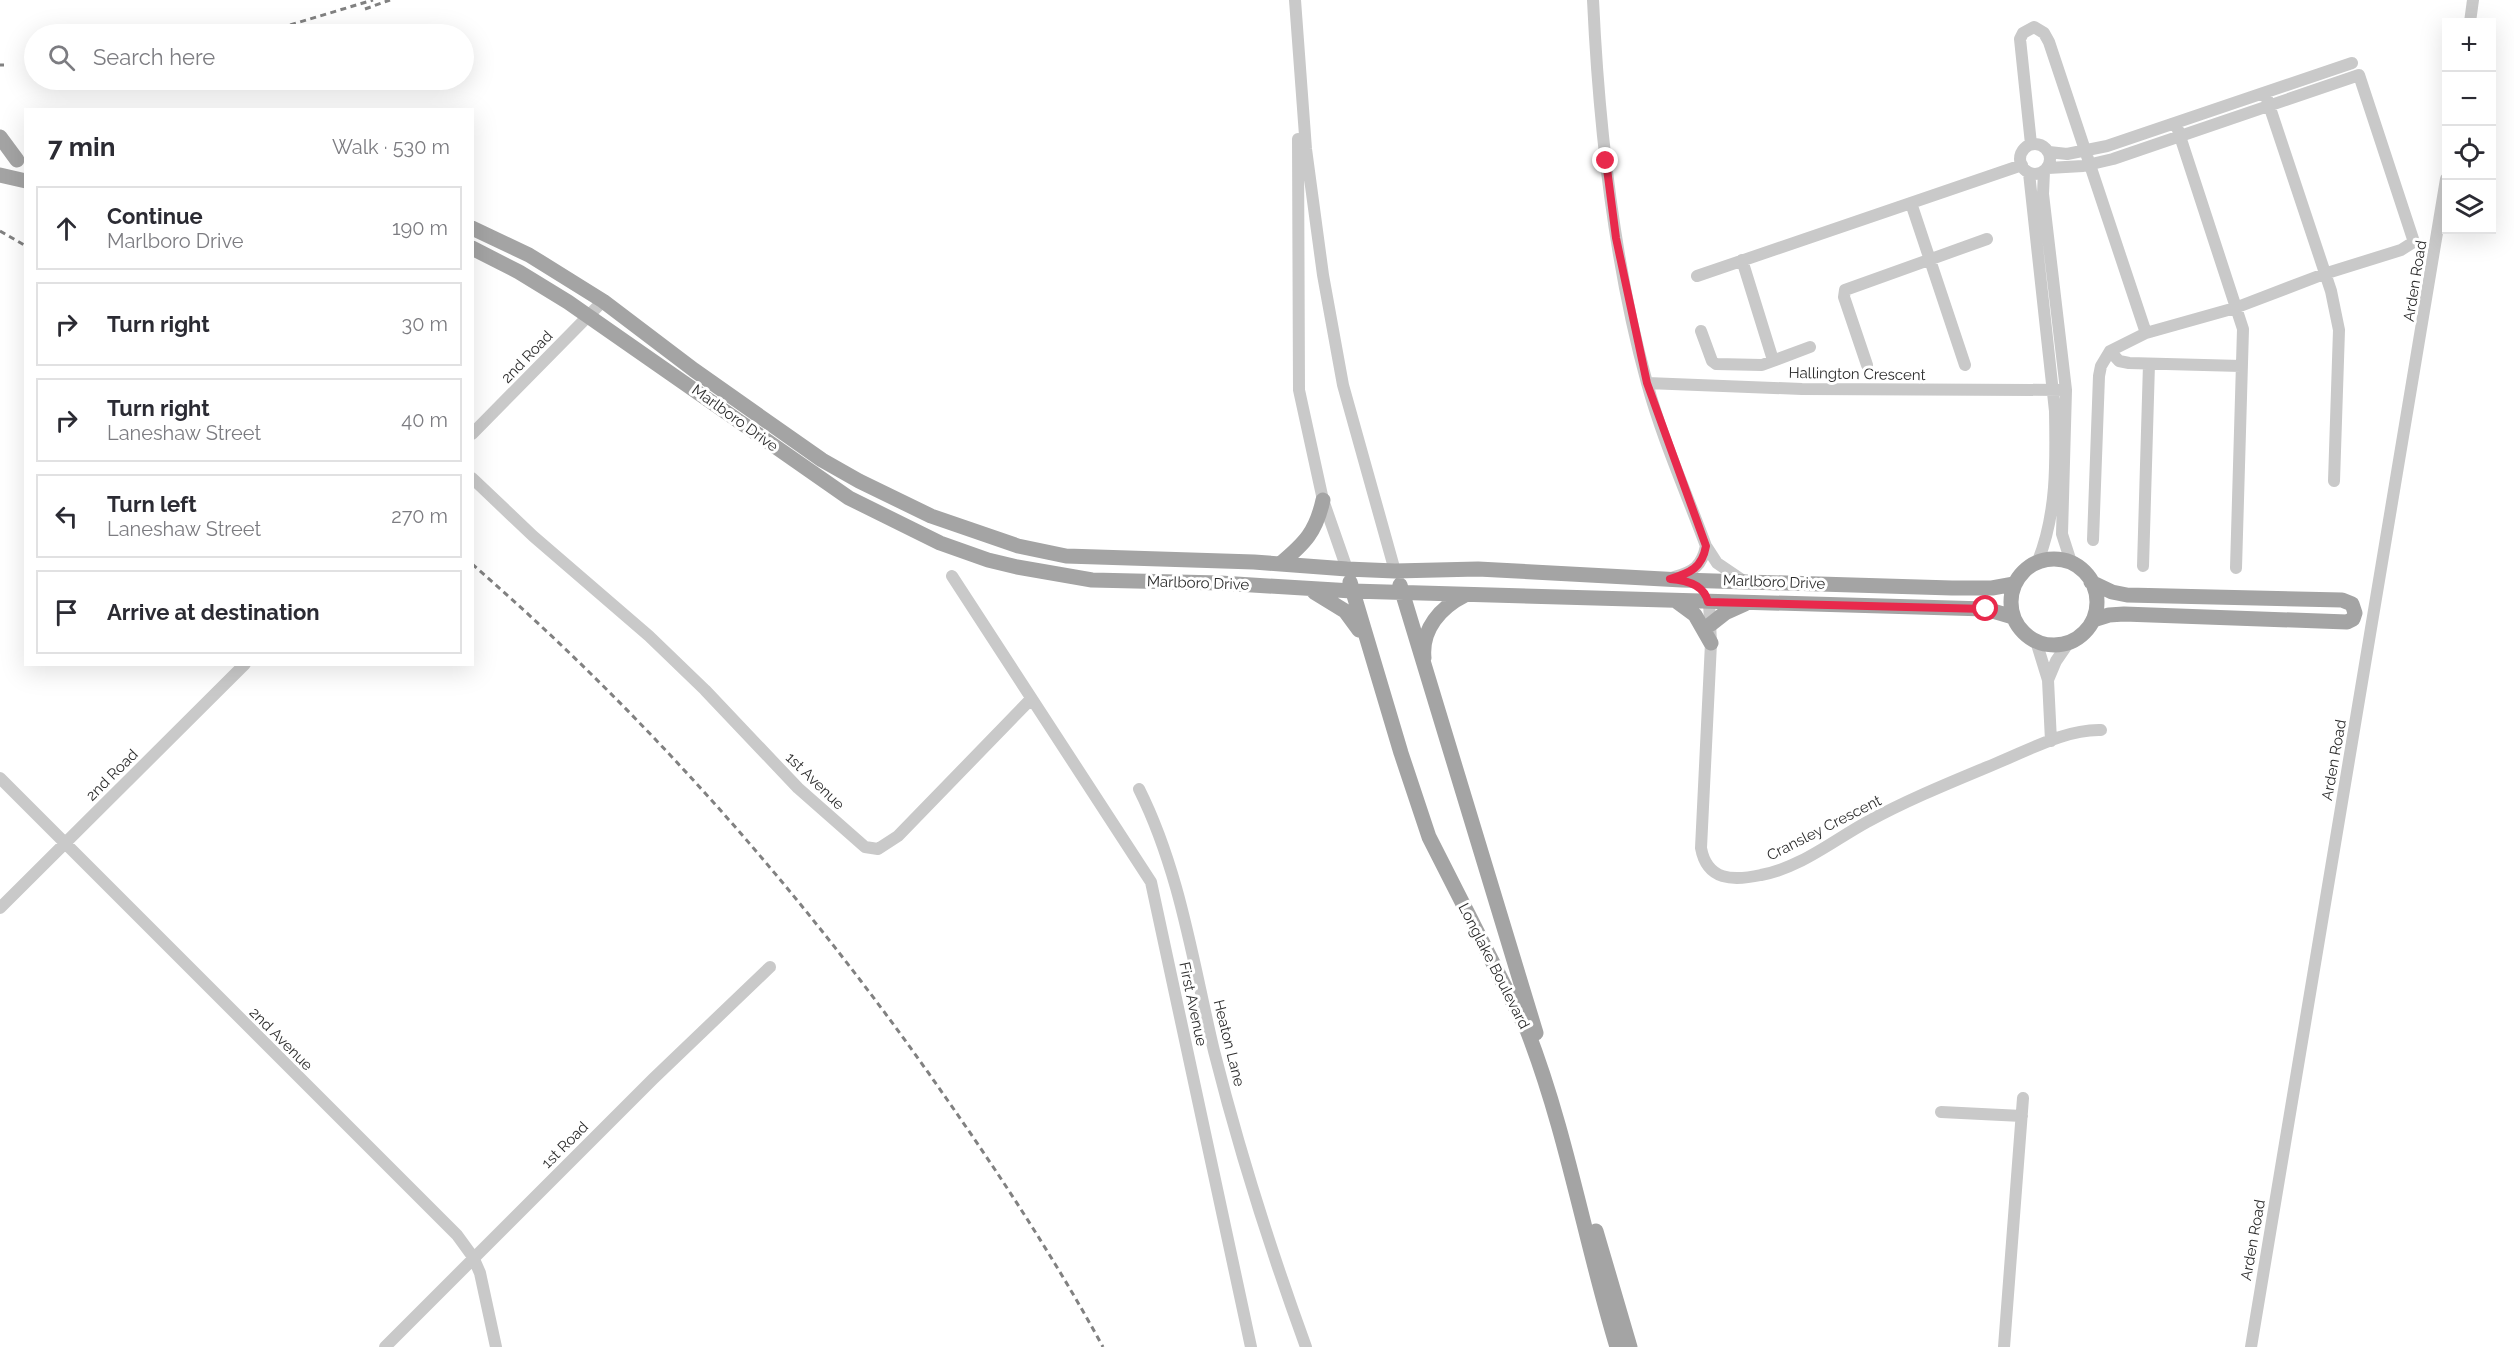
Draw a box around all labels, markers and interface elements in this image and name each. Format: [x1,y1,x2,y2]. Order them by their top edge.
map controls [2442,18,2496,234]
button: + [2442,18,2496,72]
search box [24,24,474,90]
icon: search [45,41,78,74]
text: Search here [93,44,215,70]
button: − [2442,72,2496,126]
button: locate [2442,126,2496,180]
text: 7 min [48,132,115,162]
text: Walk · 530 m [332,135,450,159]
route end [1592,147,1618,173]
button: layers [2442,180,2496,234]
text: Continue [107,203,203,229]
icon: ahead [50,212,83,245]
text: 190 m [392,216,448,240]
text: Marlboro Drive [107,229,243,253]
street label: Arden Road [2400,239,2430,323]
icon: right [50,308,83,341]
text: Turn right [107,311,210,337]
text: 30 m [402,312,448,336]
street label: 2nd Road [498,327,556,387]
street label: Hallington Crescent [1788,364,1926,384]
street label: Marlboro Drive [688,381,782,455]
text: Turn right [107,395,210,421]
icon: right [50,404,83,437]
text: 40 m [401,408,448,432]
text: Laneshaw Street [107,421,261,445]
text: Turn left [107,491,197,517]
icon: left [50,500,83,533]
text: 270 m [391,504,448,528]
text: Laneshaw Street [107,517,261,541]
street label: Marlboro Drive [1723,571,1826,593]
street label: Marlboro Drive [1147,572,1250,594]
route start [1972,595,1998,621]
icon: arrive [50,596,83,629]
text: Arrive at destination [107,599,320,625]
street label: Arden Road [2318,718,2350,802]
street label: 2nd Road [82,745,142,805]
street label: 1st Avenue [782,749,848,814]
street label: Cransley Crescent [1764,791,1884,865]
street label: Longlake Boulevard [1454,900,1534,1032]
street label: First Avenue [1175,960,1211,1048]
street label: Heaton Lane [1210,998,1249,1088]
street label: 2nd Avenue [246,1004,316,1074]
street label: 1st Road [538,1118,592,1172]
street label: Arden Road [2237,1198,2269,1282]

